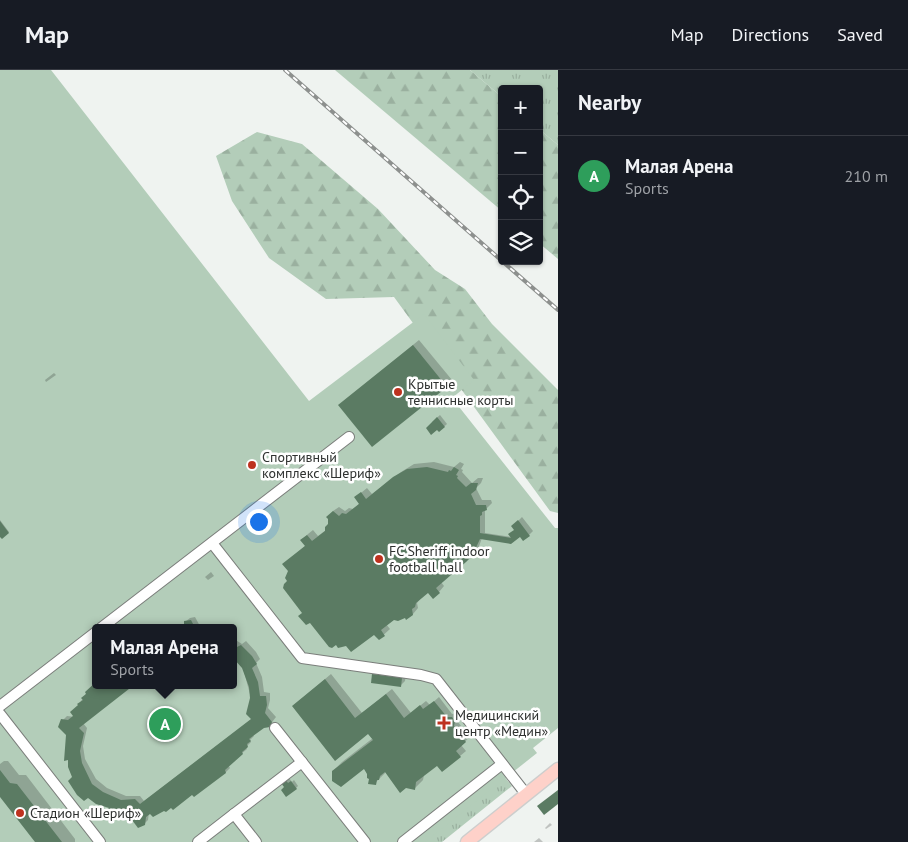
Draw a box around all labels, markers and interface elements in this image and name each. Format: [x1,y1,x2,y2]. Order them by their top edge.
text: Map [25,19,69,50]
text: Map [671,23,703,46]
text: Directions [731,23,809,46]
text: Saved [837,23,883,46]
map controls [498,85,543,265]
button: + [498,85,543,130]
text: Nearby [578,89,641,116]
button: − [498,130,543,175]
text: Малая Арена [625,154,733,178]
text: A [589,166,599,186]
text: 210 m [845,166,888,186]
button: locate [498,175,543,220]
text: Sports [625,178,669,198]
button: layers [498,220,543,265]
place label: Крытые теннисные корты [408,375,513,409]
marker: Крытые теннисные корты [392,386,404,398]
place label: Спортивный комплекс «Шериф» [262,448,381,482]
marker: Спортивный комплекс «Шериф» [246,459,258,471]
your location [246,509,272,535]
place label: FC Sheriff indoor football hall [389,542,490,576]
marker: FC Sheriff indoor football hall [373,553,385,565]
popup [92,624,237,689]
text: Малая Арена [110,635,219,659]
text: Sports [110,659,154,679]
pin: A [149,705,181,743]
place label: Медицинский центр «Медин» [455,706,549,740]
marker: Медицинский центр «Медин» [437,716,451,730]
place label: Стадион «Шериф» [30,804,141,822]
marker: Стадион «Шериф» [14,807,26,819]

